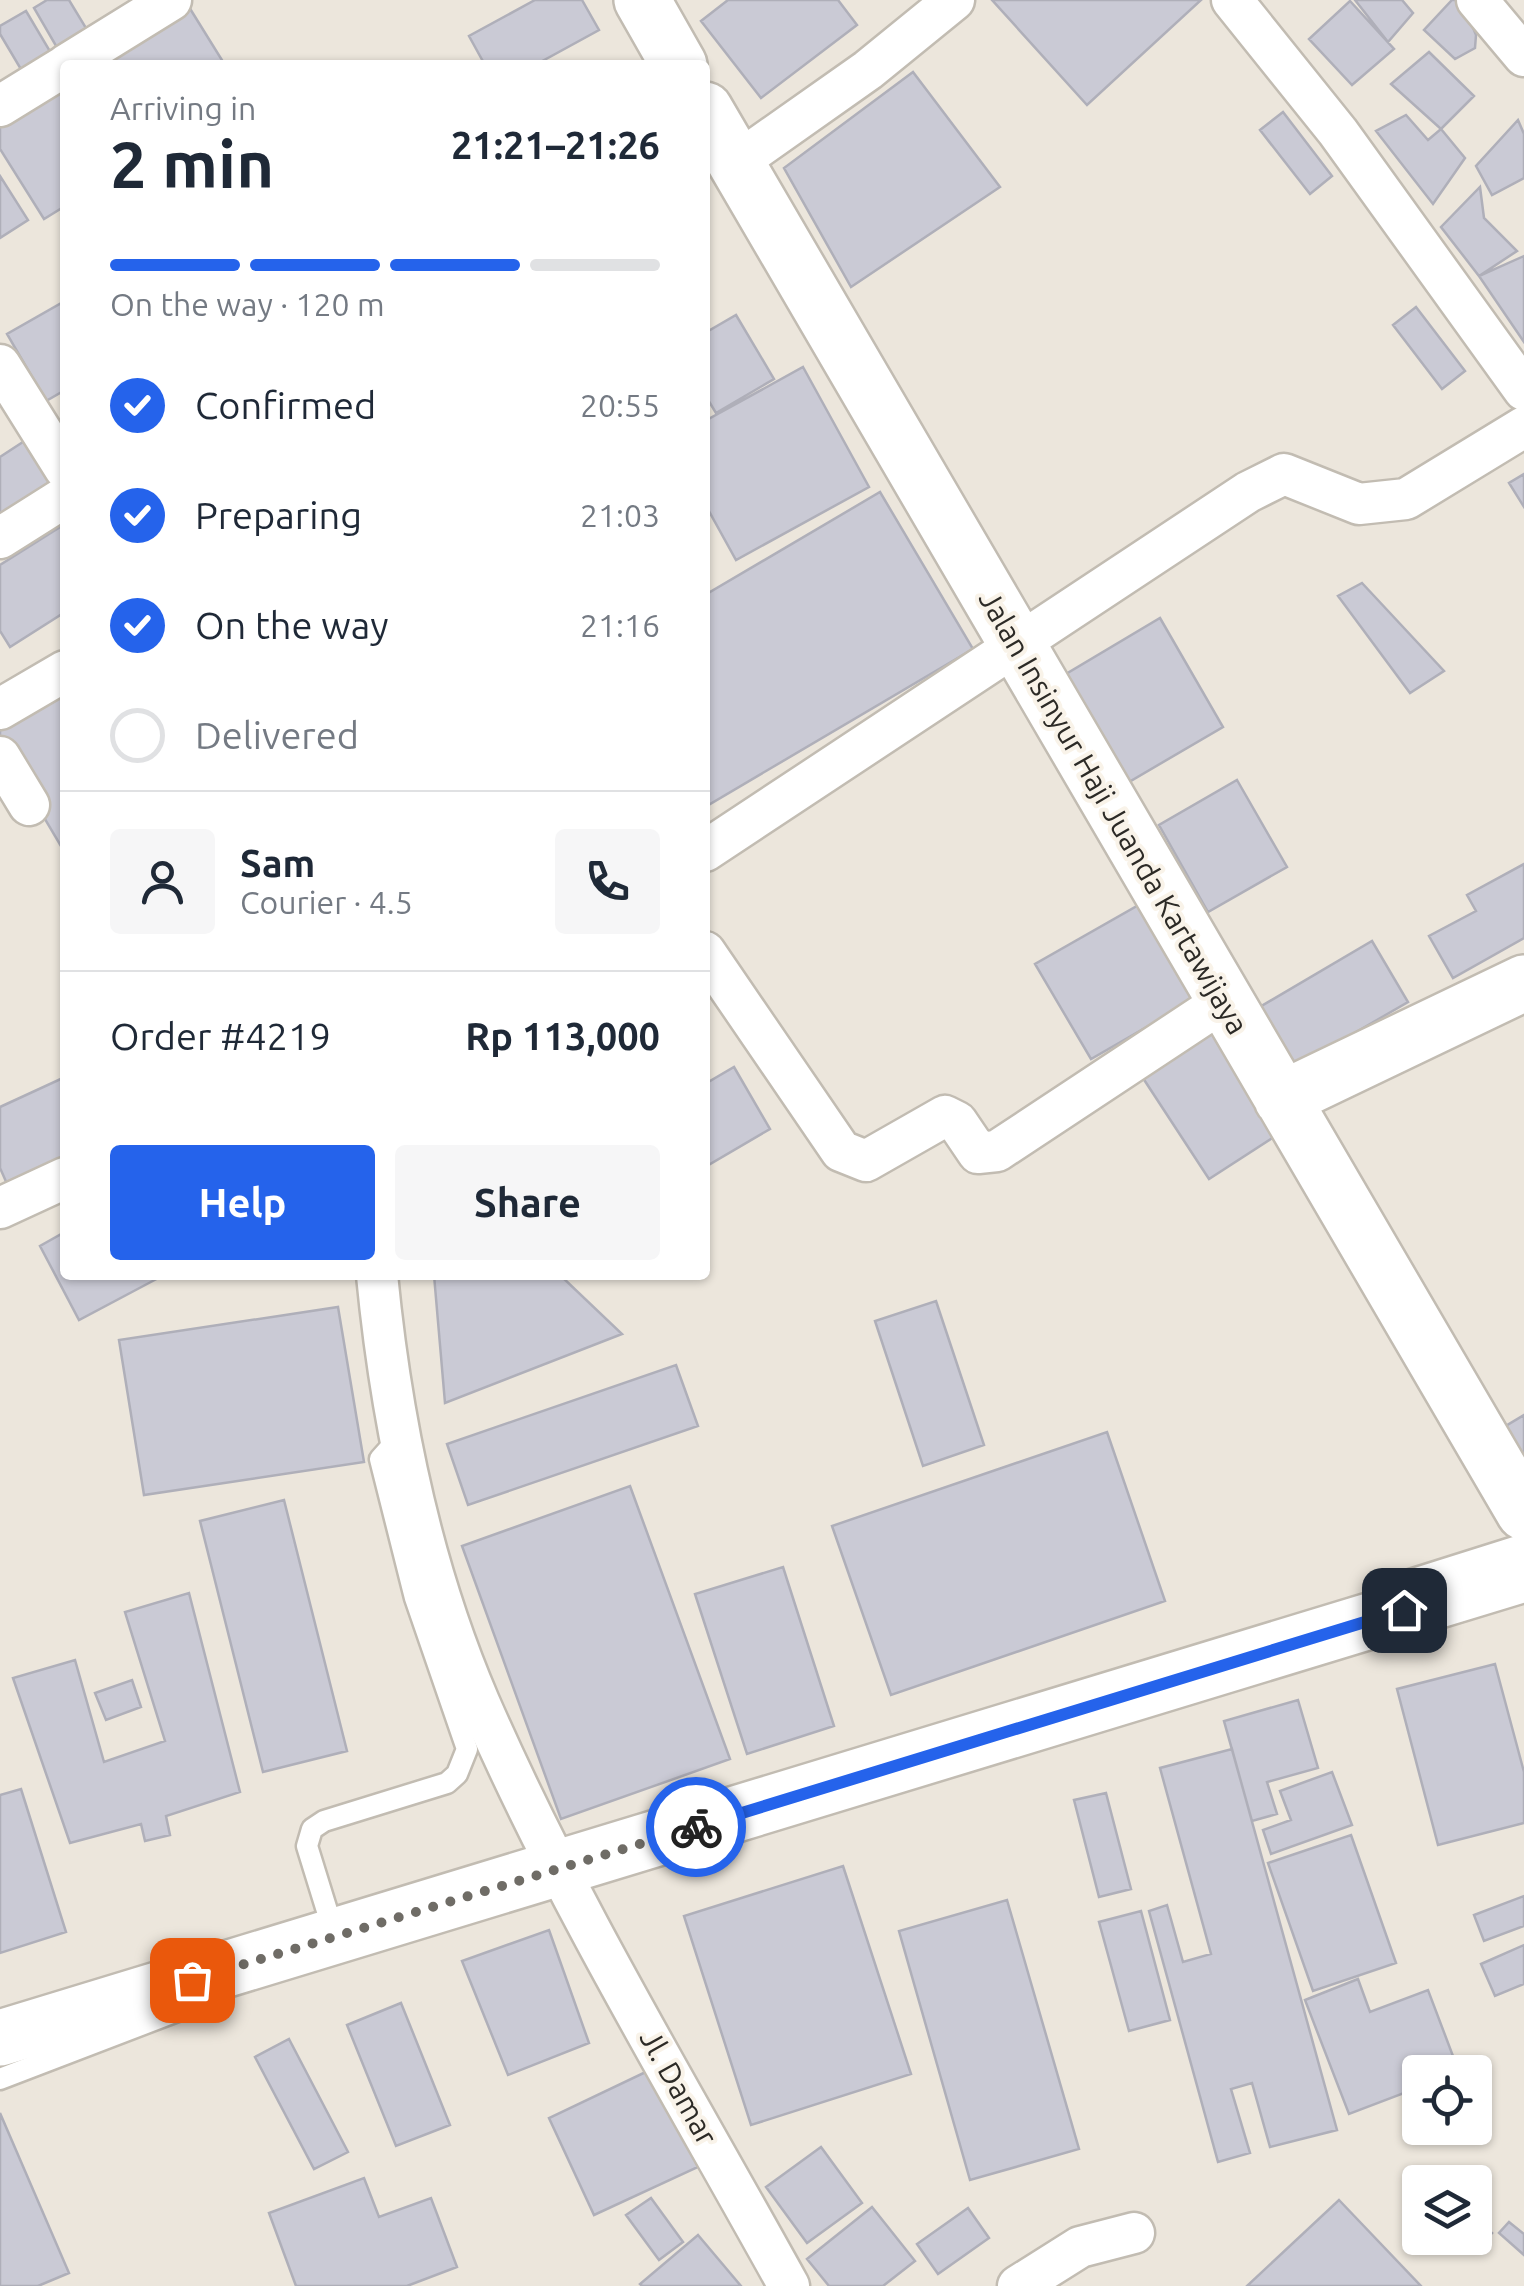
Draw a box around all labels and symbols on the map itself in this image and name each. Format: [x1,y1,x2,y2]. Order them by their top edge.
street label: Jalan Insinyur Haji Juanda Kartawijaya [973,584,1255,1040]
pin [1362,1568,1447,1653]
courier [646,1777,746,1877]
pin [150,1938,235,2023]
street label: Jl. Damar [634,2024,725,2151]

